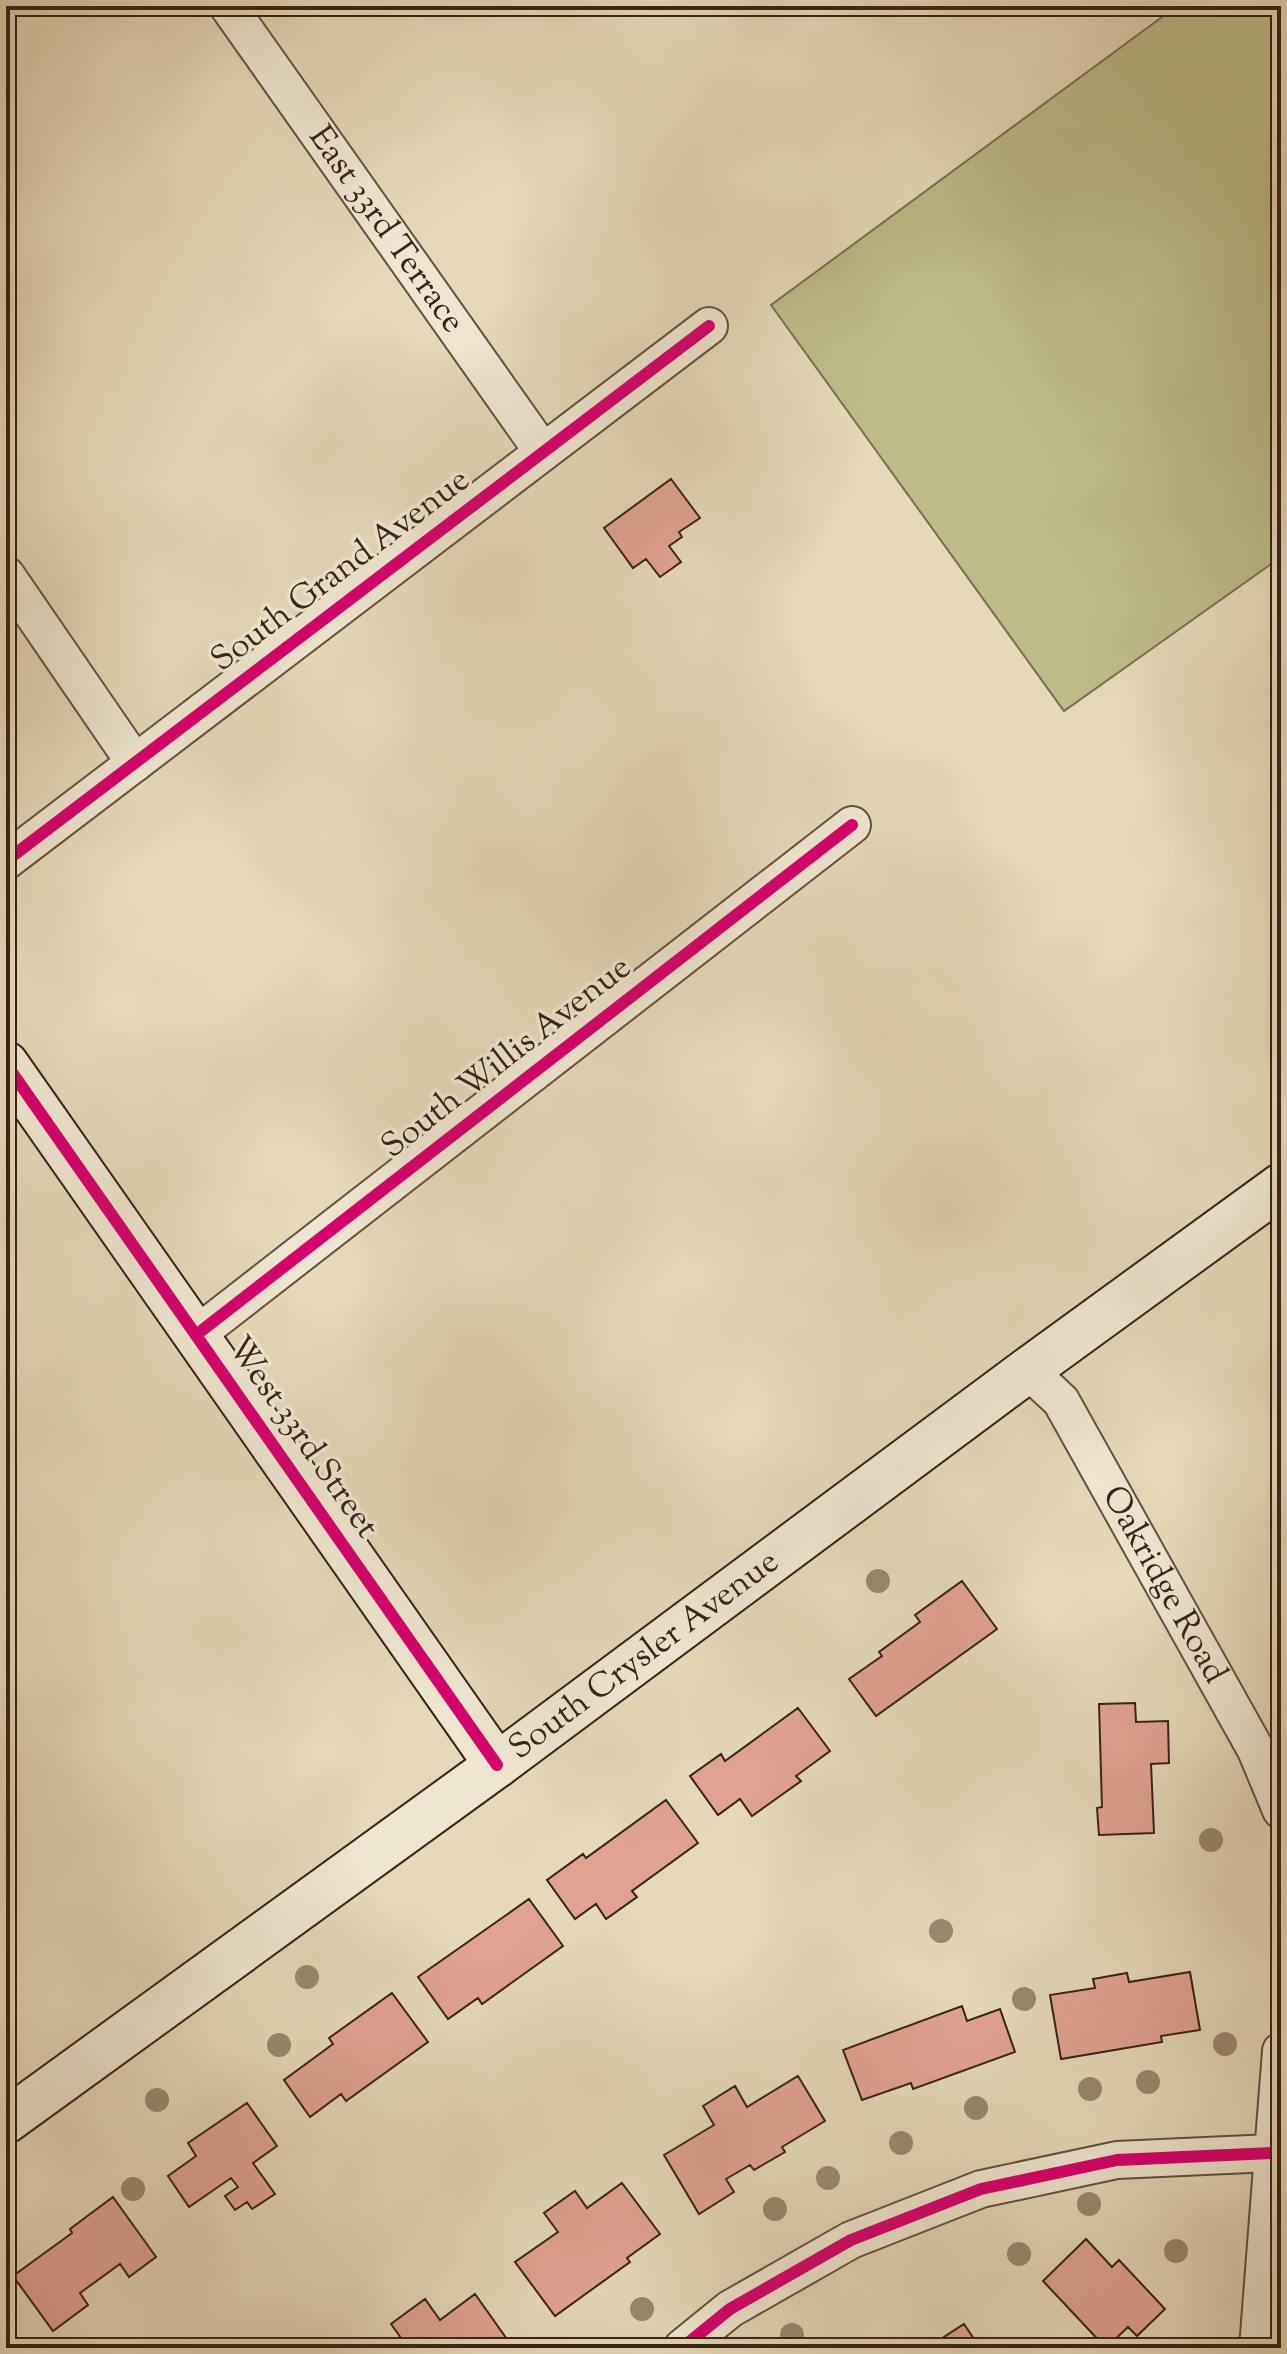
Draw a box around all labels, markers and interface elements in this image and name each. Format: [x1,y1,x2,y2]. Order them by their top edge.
street label: East 33rd Terrace [296,116,476,343]
street label: South Grand Avenue [201,457,481,685]
street label: South Willis Avenue [372,945,642,1171]
street label: West 33rd Street [214,1327,390,1549]
street label: Oakridge Road [1089,1477,1239,1693]
street label: South Crysler Avenue [499,1539,790,1772]

